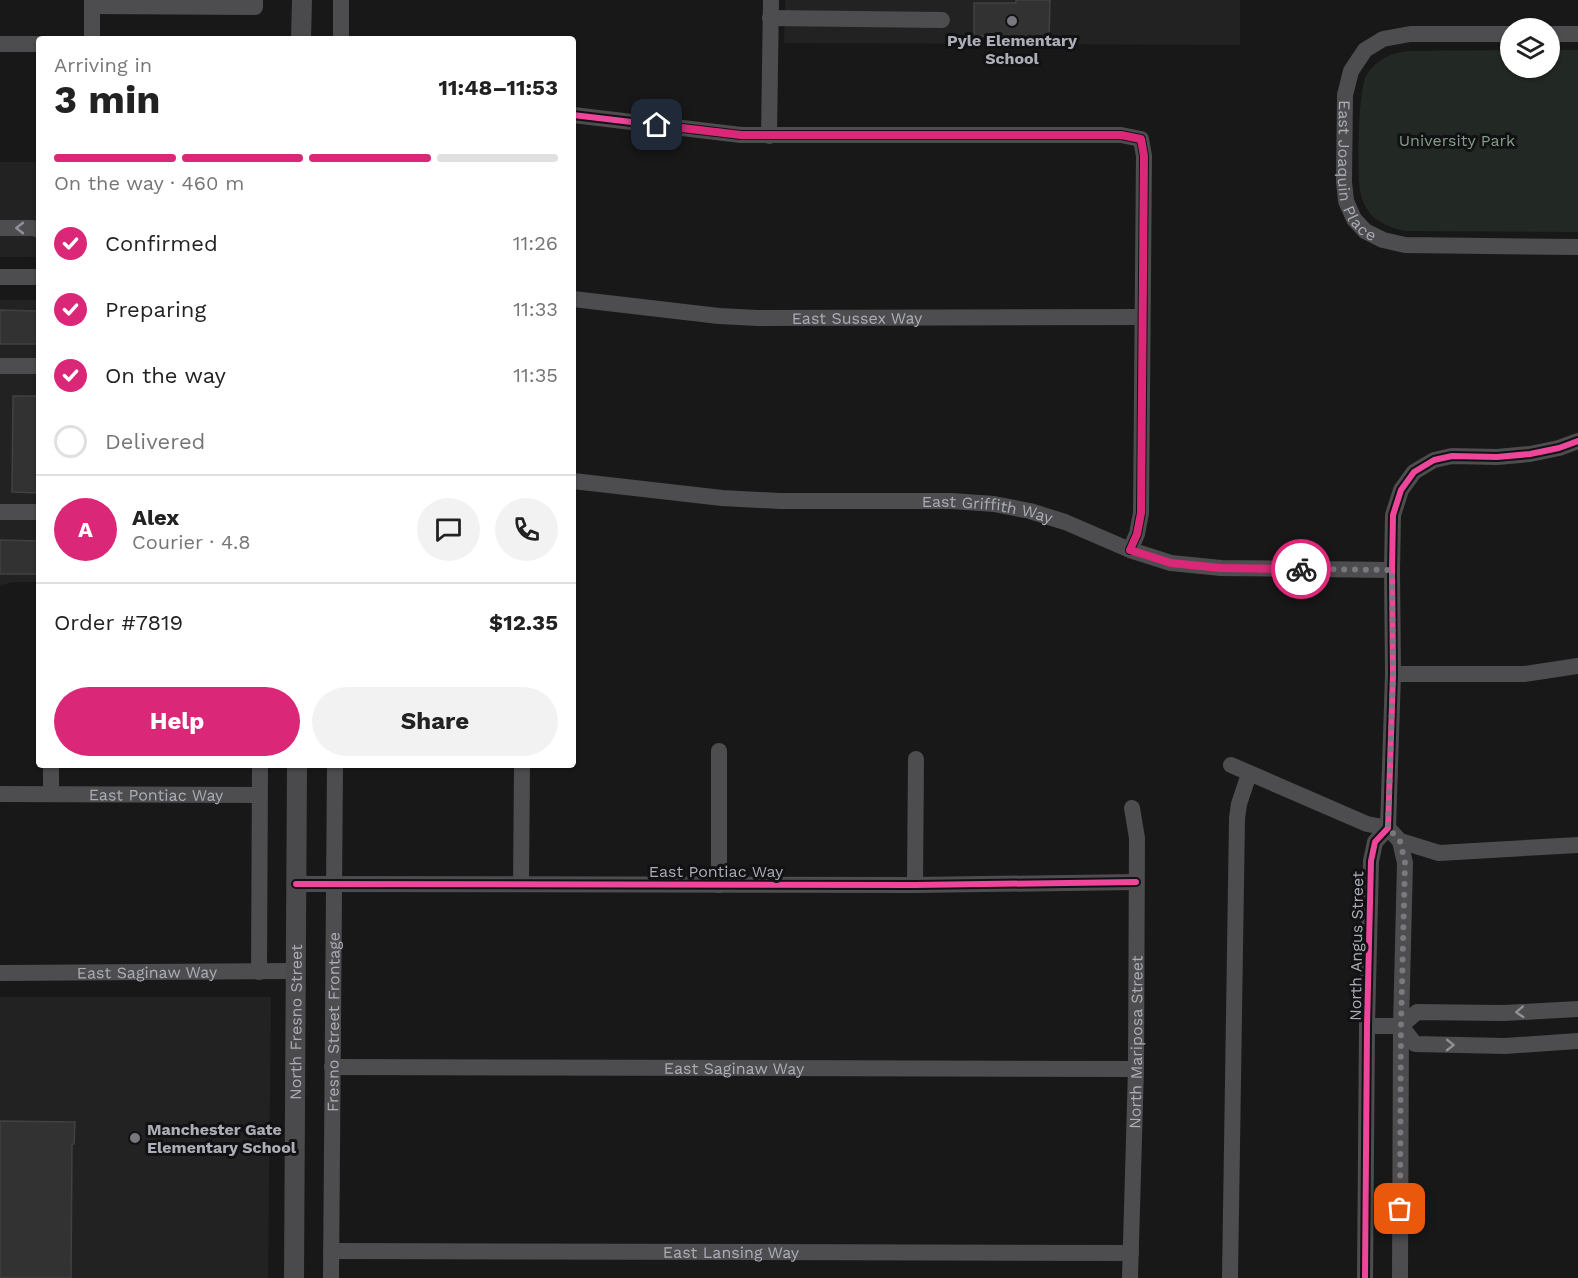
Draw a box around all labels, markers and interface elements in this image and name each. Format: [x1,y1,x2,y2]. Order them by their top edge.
marker: Pyle Elementary School [1005,14,1019,28]
map controls [1500,18,1560,78]
button: layers [1500,18,1560,78]
place label: Pyle Elementary School [947,31,1078,68]
text: Arriving in [54,53,152,77]
text: 11:48–11:53 [439,75,558,100]
text: 3 min [54,77,161,122]
pin [631,99,682,150]
street label: East Joaquin Place [1334,100,1379,245]
icon: home [640,108,673,141]
park label: University Park [1399,131,1515,150]
text: On the way · 460 m [54,171,244,195]
one-way arrow [15,222,24,234]
icon: check [54,227,87,260]
text: Confirmed [105,231,218,256]
text: 11:26 [513,231,558,255]
icon: check [54,293,87,326]
text: Preparing [105,297,206,322]
text: 11:33 [513,297,558,321]
street label: East Sussex Way [792,309,923,328]
icon: check [54,359,87,392]
text: On the way [105,363,226,388]
text: 11:35 [513,363,558,387]
text: Delivered [105,429,205,454]
street label: East Griffith Way [922,492,1056,528]
button: chat [417,498,480,561]
button: phone [495,498,558,561]
text: Alex [132,505,179,530]
text: A [78,517,93,542]
text: Courier · 4.8 [132,530,251,554]
courier [1271,539,1331,599]
icon: bike [1285,553,1318,586]
text: Order #7819 [54,610,183,635]
text: $12.35 [489,610,558,635]
button: Help [54,687,300,756]
button: Share [312,687,558,756]
street label: East Pontiac Way [89,785,224,805]
street label: East Pontiac Way [649,862,784,881]
street label: North Angus Street [1346,871,1367,1021]
street label: Fresno Street Frontage [323,932,344,1112]
street label: North Fresno Street [286,944,306,1100]
street label: North Mariposa Street [1125,955,1146,1129]
street label: East Saginaw Way [77,963,218,982]
one-way arrow [1515,1006,1524,1019]
one-way arrow [1445,1039,1454,1051]
street label: East Saginaw Way [664,1059,805,1078]
place label: Manchester Gate Elementary School [147,1120,297,1157]
marker: Manchester Gate Elementary School [128,1131,142,1145]
pin [1374,1183,1425,1234]
icon: bag [1383,1192,1416,1225]
street label: East Lansing Way [663,1243,800,1262]

